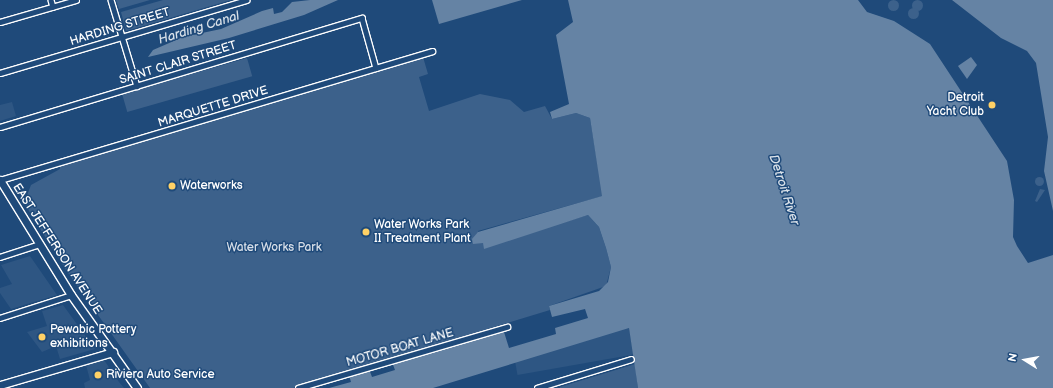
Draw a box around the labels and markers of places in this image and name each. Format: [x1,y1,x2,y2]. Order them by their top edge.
place label: Detroit Yacht Club [927,91,984,119]
marker: Detroit Yacht Club [987,100,997,110]
place label: Waterworks [180,179,243,193]
marker: Waterworks [167,181,177,191]
place label: Water Works Park II Treatment Plant [374,218,471,246]
marker: Water Works Park II Treatment Plant [361,227,371,237]
place label: Pewabic Pottery exhibitions [50,323,136,351]
marker: Pewabic Pottery exhibitions [37,332,47,342]
place label: Riviera Auto Service [106,368,215,382]
marker: Riviera Auto Service [93,370,103,380]

